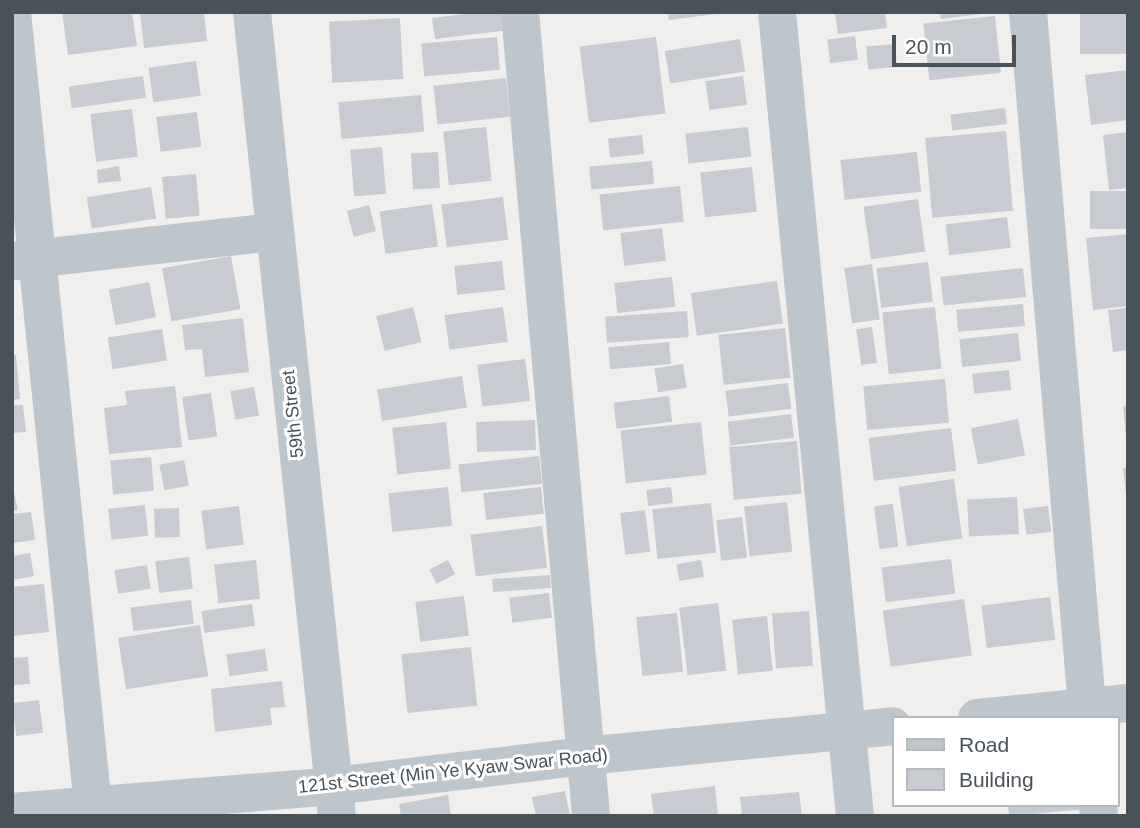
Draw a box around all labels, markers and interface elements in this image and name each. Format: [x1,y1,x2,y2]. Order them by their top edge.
scale bar [895,21,1019,65]
text: 20 m [905,35,952,58]
street label: 59th Street [278,369,308,459]
legend [892,716,1119,807]
text: Road [959,733,1009,756]
street label: 121st Street (Min Ye Kyaw Swar Road) [297,744,609,798]
text: Building [959,768,1034,791]

